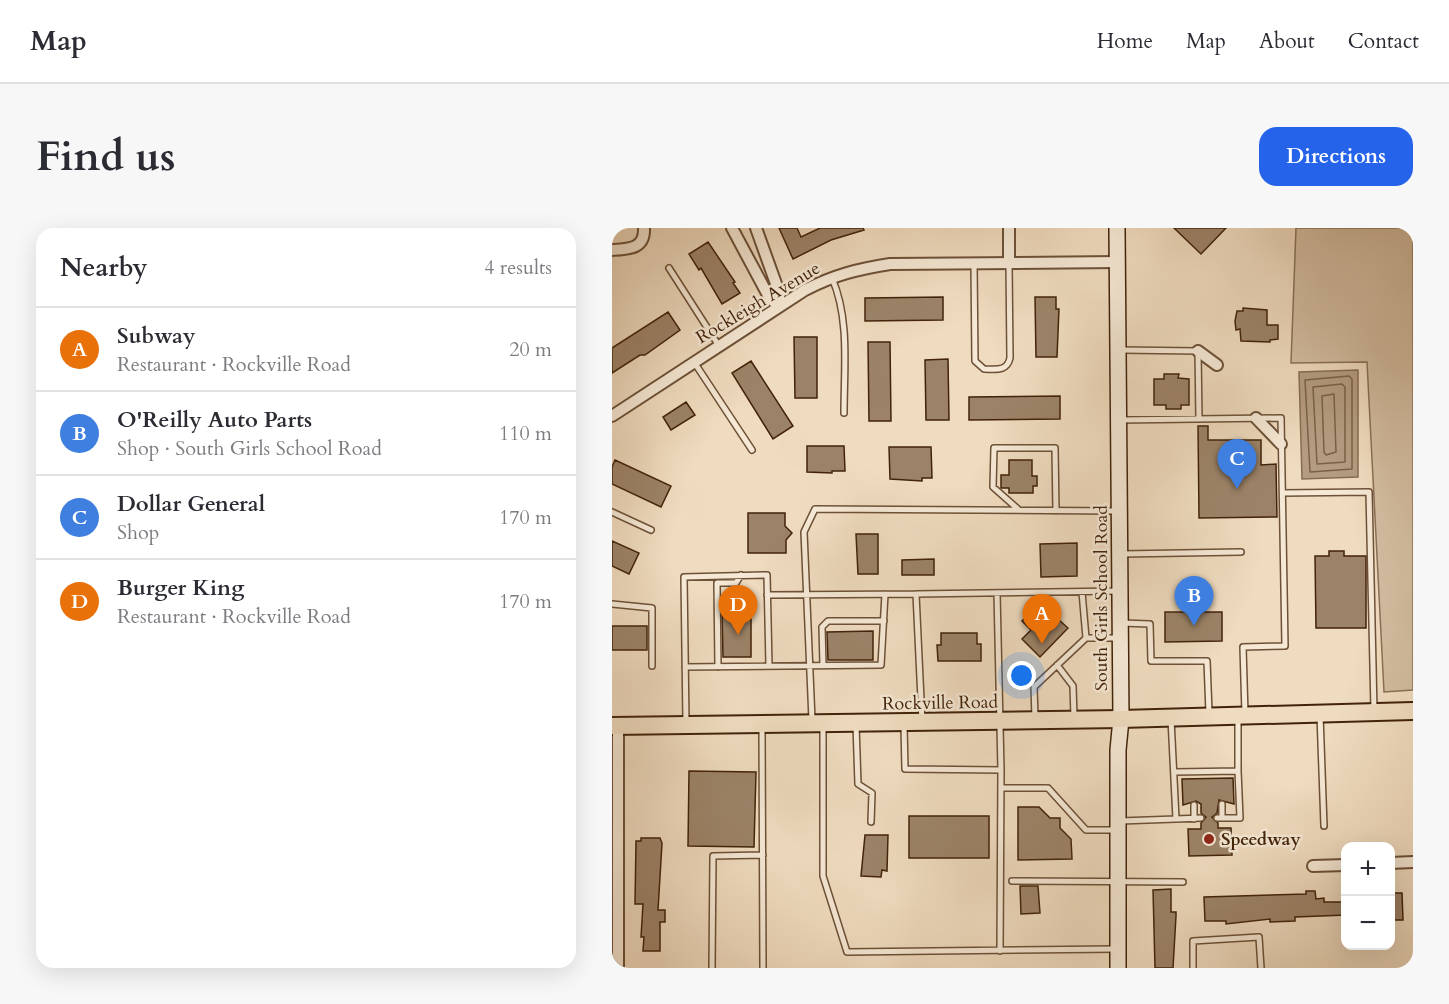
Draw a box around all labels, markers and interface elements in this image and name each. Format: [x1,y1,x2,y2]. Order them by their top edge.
text: Map [30,22,87,60]
text: Home [1097,27,1153,56]
text: Map [1186,27,1226,56]
text: About [1259,27,1315,56]
text: Contact [1348,27,1419,56]
button: Directions [1259,127,1413,186]
text: Find us [36,128,176,185]
text: Nearby [60,250,148,285]
text: 4 results [484,254,552,281]
street label: Rockleigh Avenue [691,256,825,350]
text: Subway [117,321,195,351]
text: A [72,336,87,363]
text: 20 m [509,336,552,363]
text: Restaurant · Rockville Road [117,351,351,378]
text: O'Reilly Auto Parts [117,405,312,435]
text: B [72,420,87,447]
text: 110 m [499,420,552,447]
text: Shop · South Girls School Road [117,435,382,462]
pin: C [1218,440,1256,489]
text: Dollar General [117,489,265,519]
text: C [72,504,87,531]
text: 170 m [499,504,552,531]
street label: South Girls School Road [1089,505,1114,691]
text: Shop [117,519,159,546]
text: Burger King [117,573,244,603]
pin: B [1174,576,1214,626]
pin: D [718,586,758,635]
text: D [71,588,88,615]
text: 170 m [499,588,552,615]
pin: A [1022,594,1062,644]
text: Restaurant · Rockville Road [117,603,351,630]
your location [1007,661,1036,690]
street label: Rockville Road [882,689,999,717]
place label: Speedway [1221,827,1301,852]
marker: Speedway [1202,832,1216,846]
map controls [1341,842,1395,950]
button: + [1341,842,1395,896]
button: − [1341,896,1395,950]

